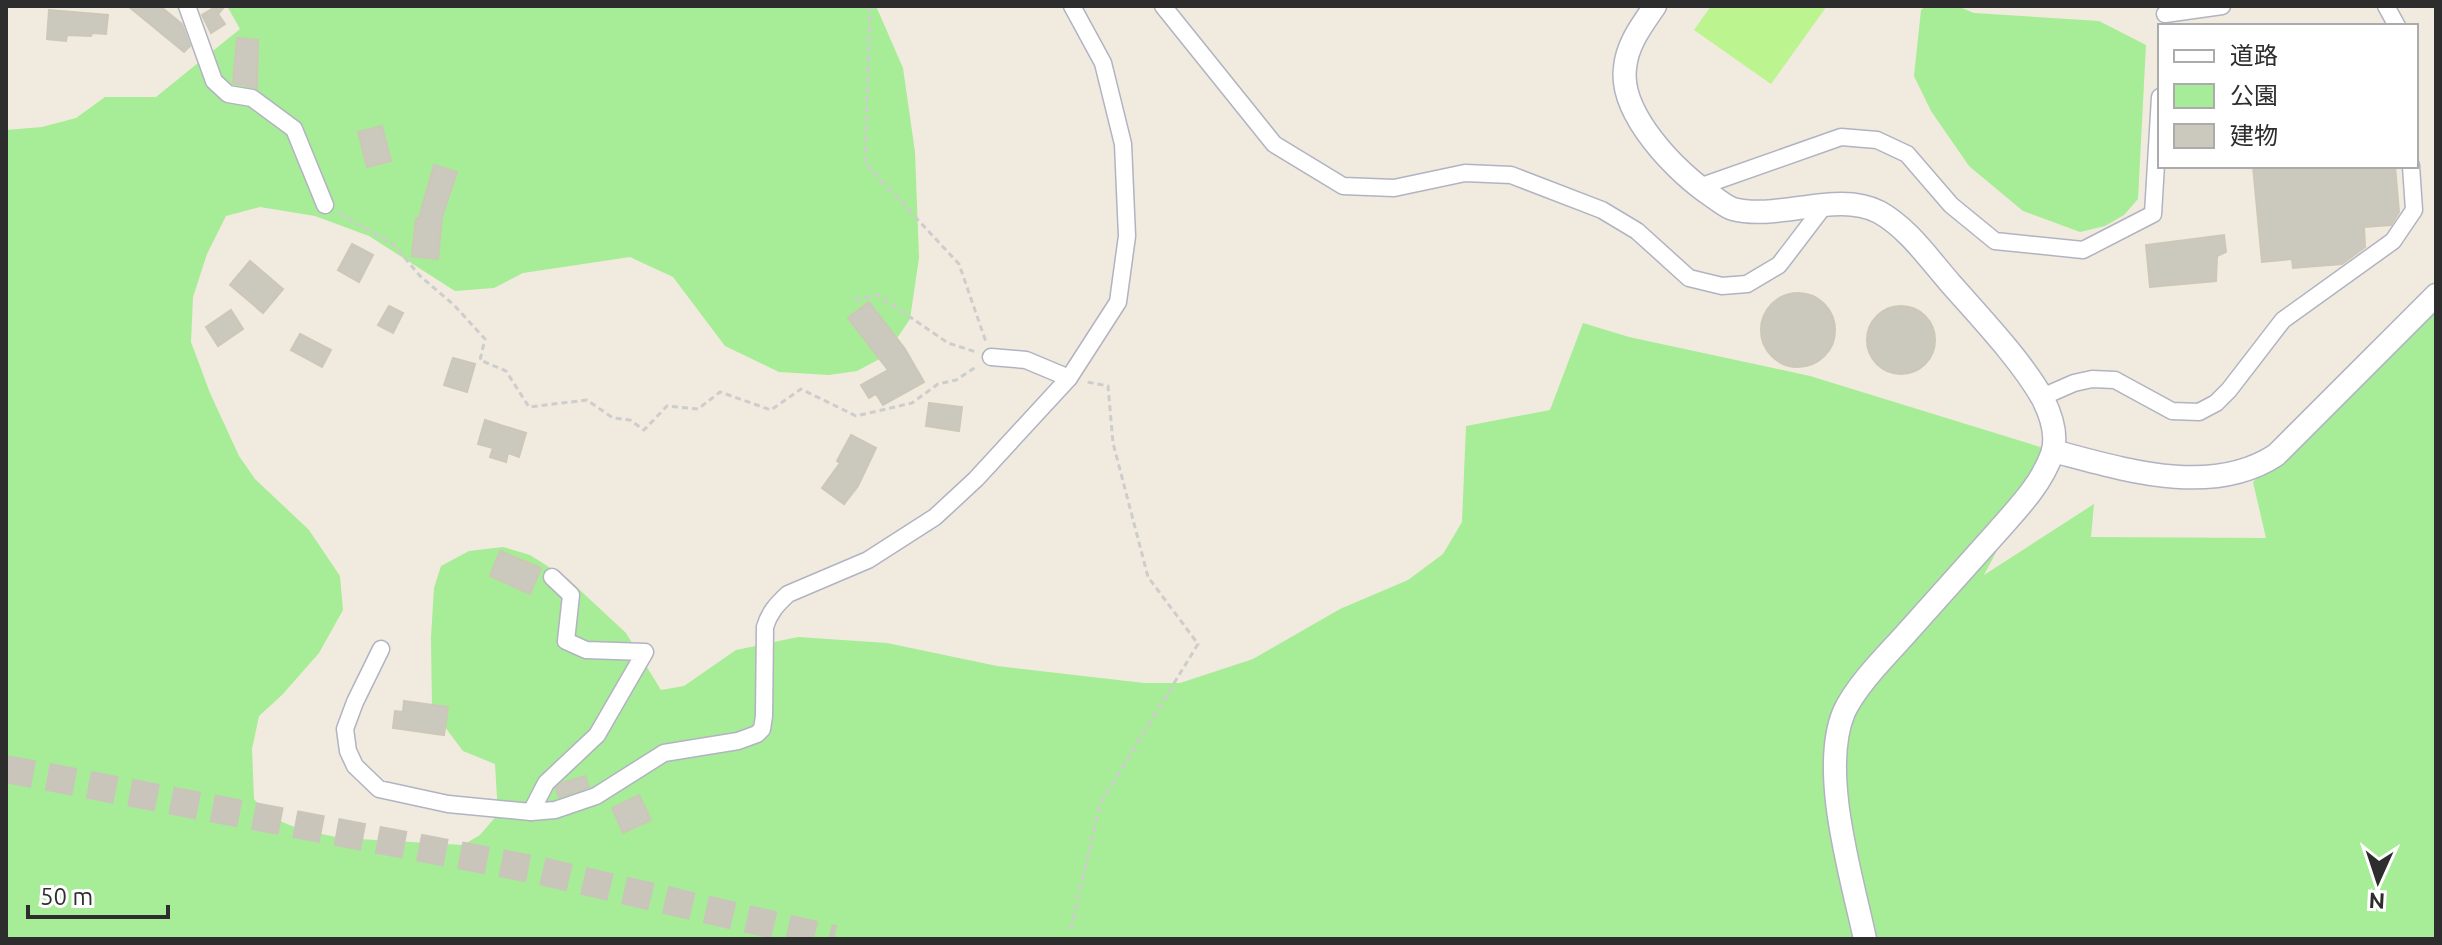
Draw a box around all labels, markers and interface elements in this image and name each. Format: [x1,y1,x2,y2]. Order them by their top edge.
legend [2158,24,2418,168]
text: 道路 [2230,42,2278,69]
text: 公園 [2230,82,2278,109]
text: 建物 [2230,122,2278,149]
north arrow [2338,841,2418,921]
scale bar [28,869,168,919]
text: 50 m [40,883,93,910]
text: N [2368,889,2386,914]

